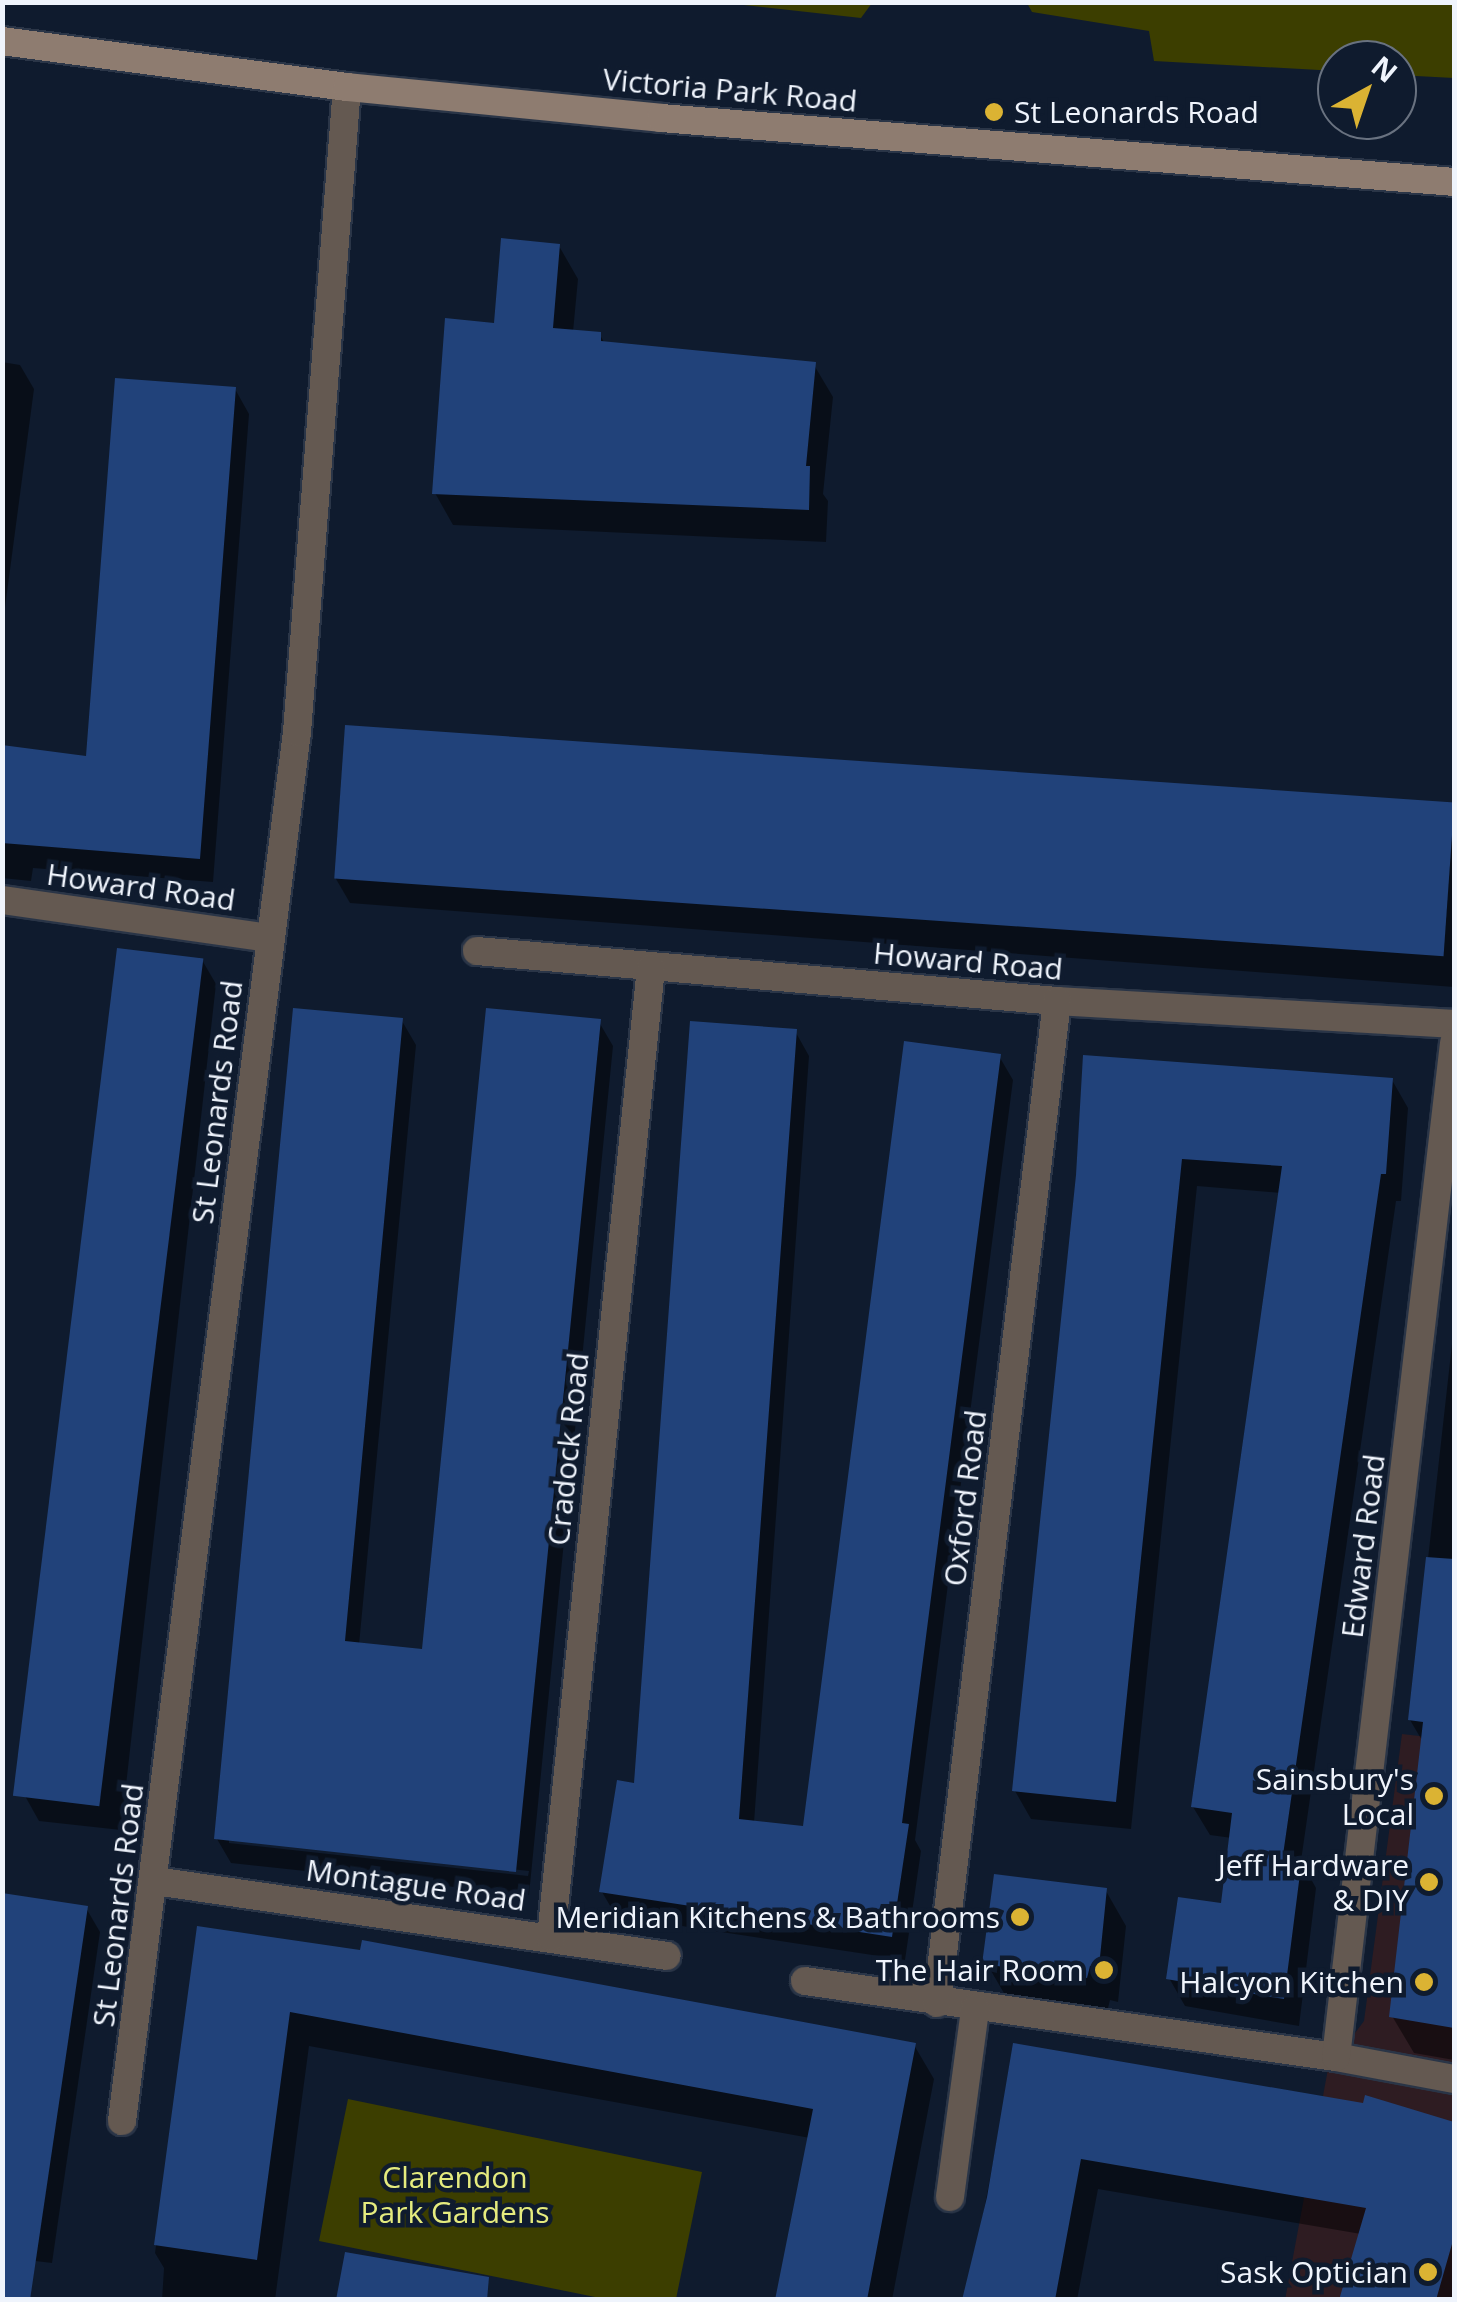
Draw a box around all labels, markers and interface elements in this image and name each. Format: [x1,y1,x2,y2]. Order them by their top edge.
north arrow [1317,40,1417,140]
text: N [1364,47,1406,90]
street label: Victoria Park Road [601,61,859,119]
place label: St Leonards Road [1014,94,1259,130]
marker: St Leonards Road [983,101,1005,123]
street label: Howard Road [44,856,238,918]
street label: Howard Road [872,935,1064,987]
street label: St Leonards Road [184,978,250,1226]
street label: Cradock Road [540,1351,596,1547]
street label: Oxford Road [936,1408,994,1588]
street label: Edward Road [1334,1452,1392,1640]
place label: Sainsbury's Local [1256,1761,1414,1832]
street label: St Leonards Road [85,1781,151,2029]
marker: Sainsbury's Local [1423,1785,1445,1807]
place label: Jeff Hardware & DIY [1218,1847,1409,1918]
street label: Montague Road [304,1852,528,1918]
marker: Jeff Hardware & DIY [1418,1871,1440,1893]
place label: Meridian Kitchens & Bathrooms [556,1899,1000,1935]
marker: Meridian Kitchens & Bathrooms [1009,1906,1031,1928]
place label: The Hair Room [876,1952,1084,1988]
marker: The Hair Room [1093,1959,1115,1981]
place label: Halcyon Kitchen [1179,1964,1404,2000]
marker: Halcyon Kitchen [1413,1971,1435,1993]
park label: Clarendon Park Gardens [360,2159,550,2230]
place label: Sask Optician [1220,2254,1408,2290]
marker: Sask Optician [1417,2261,1439,2283]

